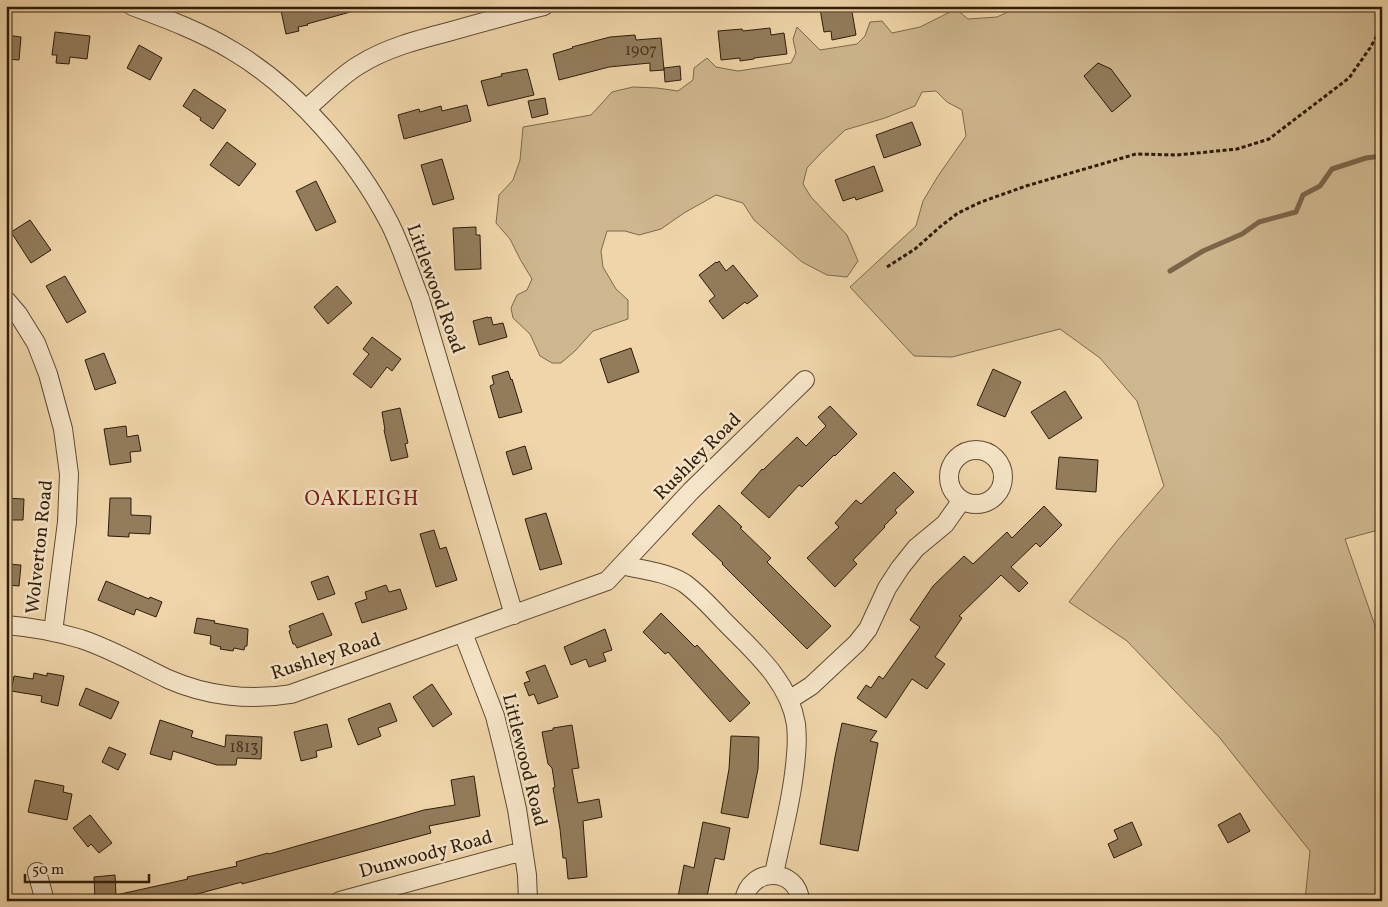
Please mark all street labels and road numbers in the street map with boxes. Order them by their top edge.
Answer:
street label: Littlewood Road [399,221,471,357]
street label: Rushley Road [648,407,748,507]
street label: Wolverton Road [20,479,60,615]
street label: Rushley Road [268,627,384,687]
street label: Littlewood Road [495,691,553,829]
street label: Dunwoody Road [356,825,496,885]

